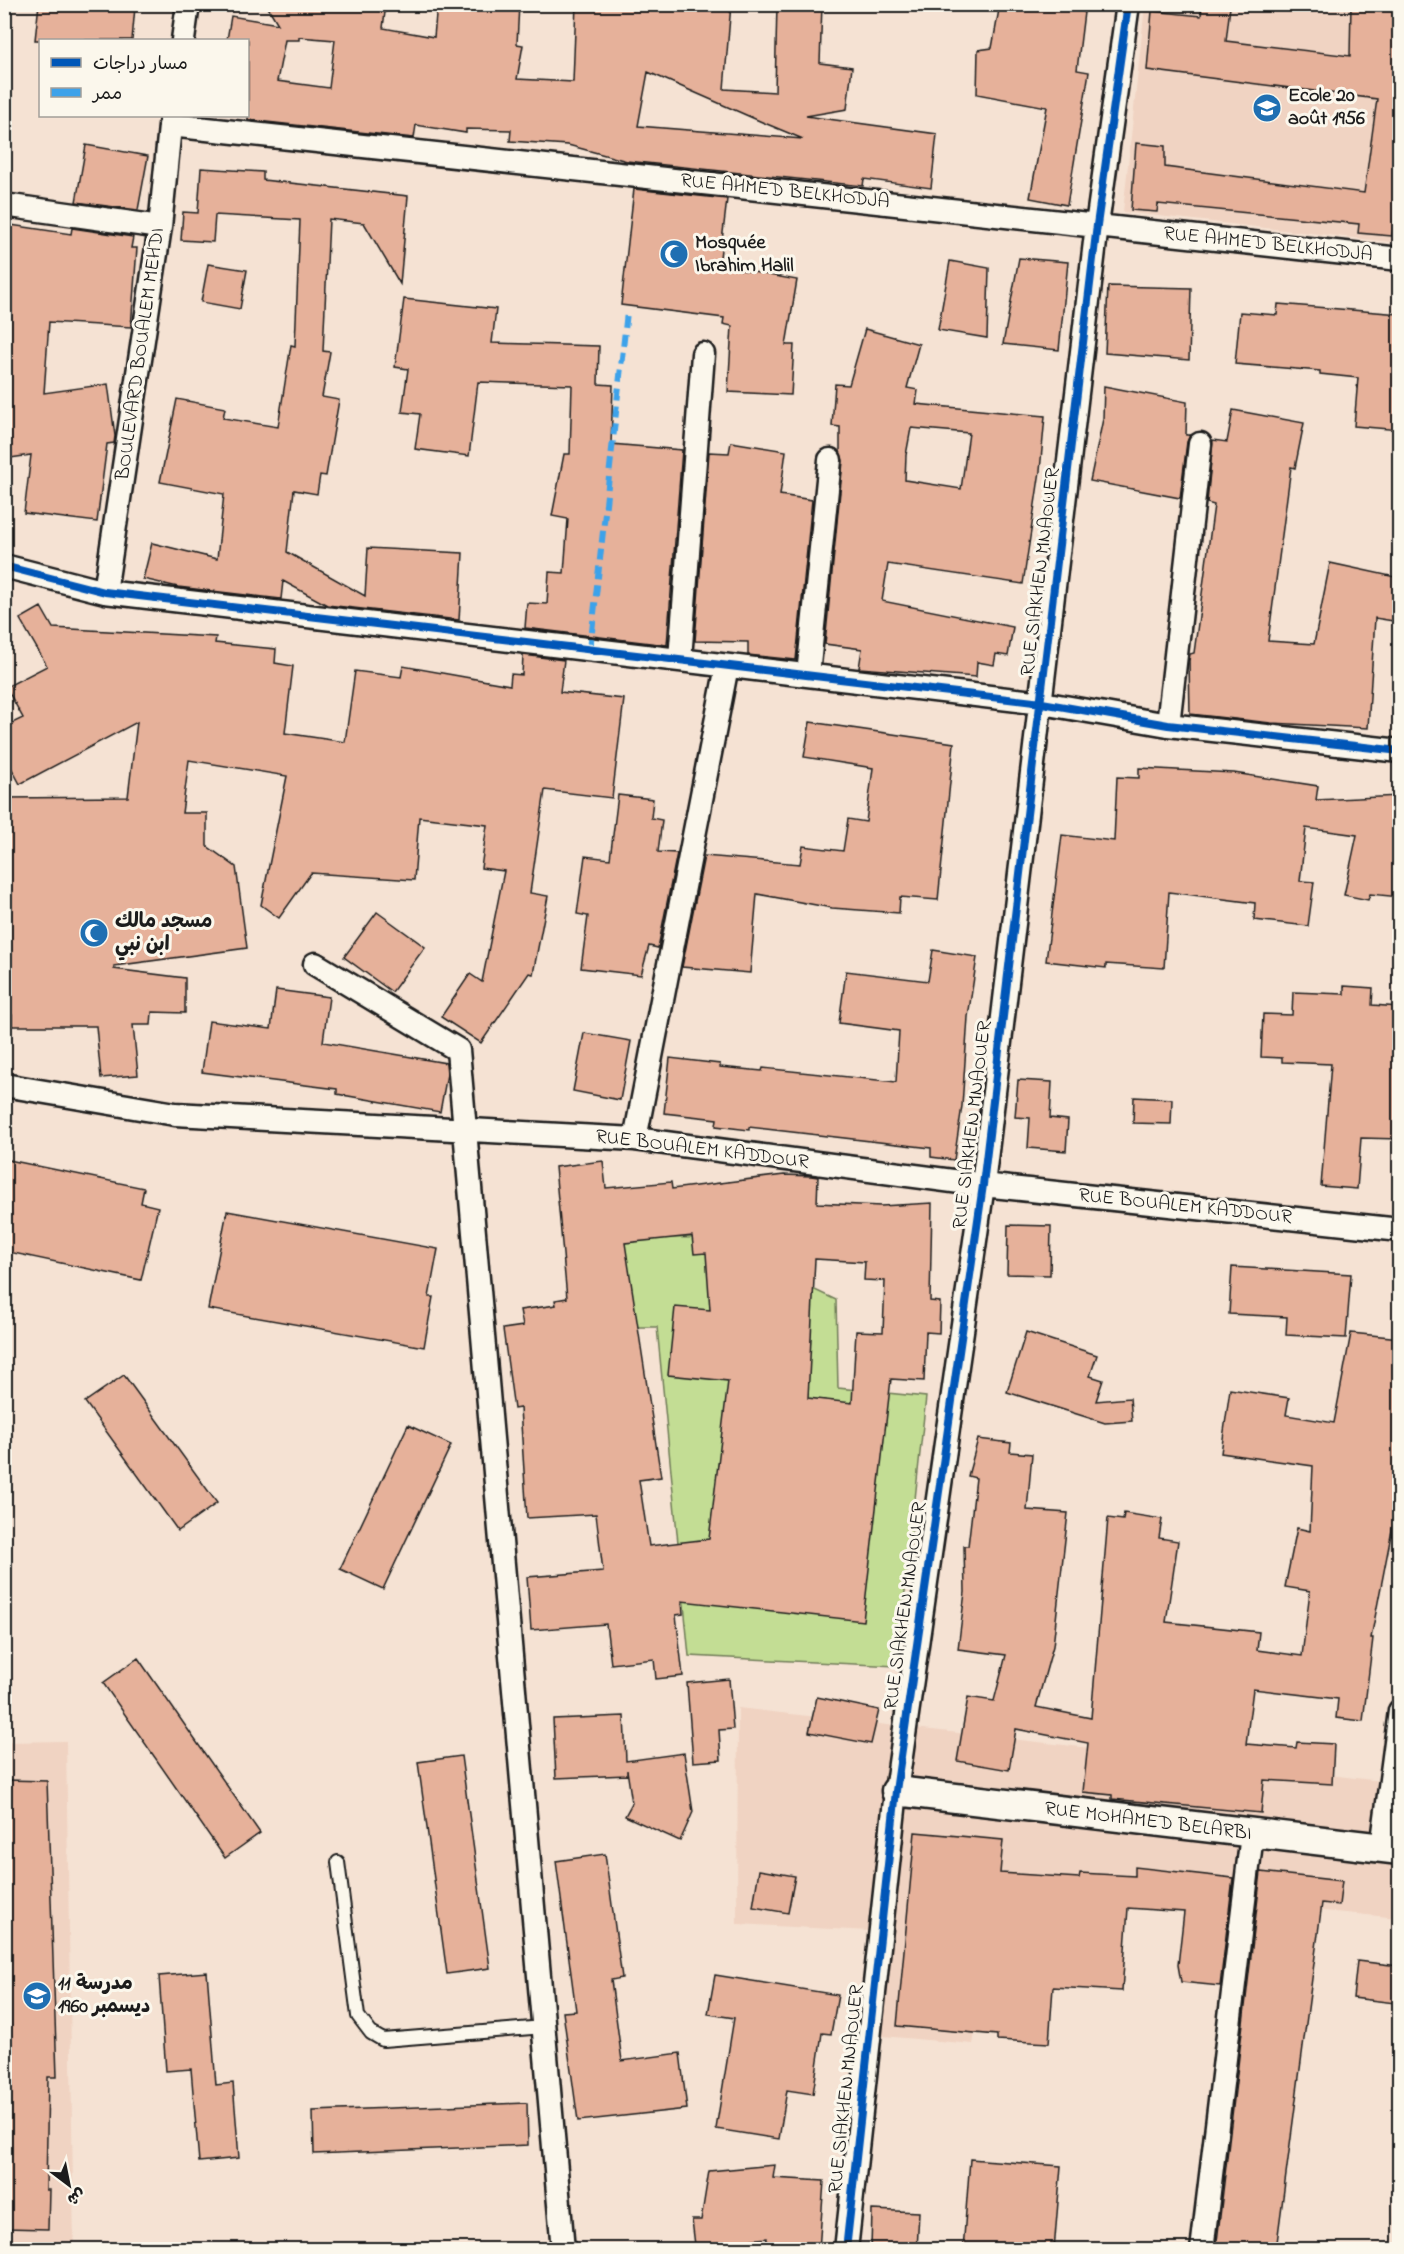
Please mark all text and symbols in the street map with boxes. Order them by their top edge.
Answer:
legend [39,39,249,117]
text: مسار دراجات [93,52,188,78]
text: ممر [91,82,122,108]
place label: Ecole 20 août 1956 [1288,82,1365,134]
school or university icon: Ecole 20 août 1956 [1251,92,1283,124]
street label: RUE AHMED BELKHODJA [679,167,891,217]
street label: RUE AHMED BELKHODJA [1162,220,1374,270]
street label: BOULEVARD BOUALEM MEHDI [109,226,173,483]
place label: Mosquée Ibrahim Halil [695,229,794,281]
mosque icon: Mosquée Ibrahim Halil [658,238,690,270]
street label: RUE SIAKHEN MNAOUER [1014,465,1068,678]
place label: مسجد مالك ابن نبي [115,908,212,961]
mosque icon: مسجد مالك ابن نبي [78,917,110,949]
street label: RUE SIAKHEN MNAOUER [946,1018,1000,1231]
street label: RUE BOUALEM KADDOUR [594,1123,811,1178]
street label: RUE BOUALEM KADDOUR [1077,1181,1294,1233]
street label: RUE SIAKHEN MNAOUER [877,1499,935,1712]
street label: RUE MOHAMED BELARBI [1043,1795,1253,1849]
place label: مدرسة 11 ديسمبر 1960 [58,1970,150,2022]
school or university icon: مدرسة 11 ديسمبر 1960 [21,1980,53,2012]
street label: RUE SIAKHEN MNAOUER [822,1982,872,2195]
north arrow [39,2155,99,2215]
text: ش [62,2181,90,2211]

